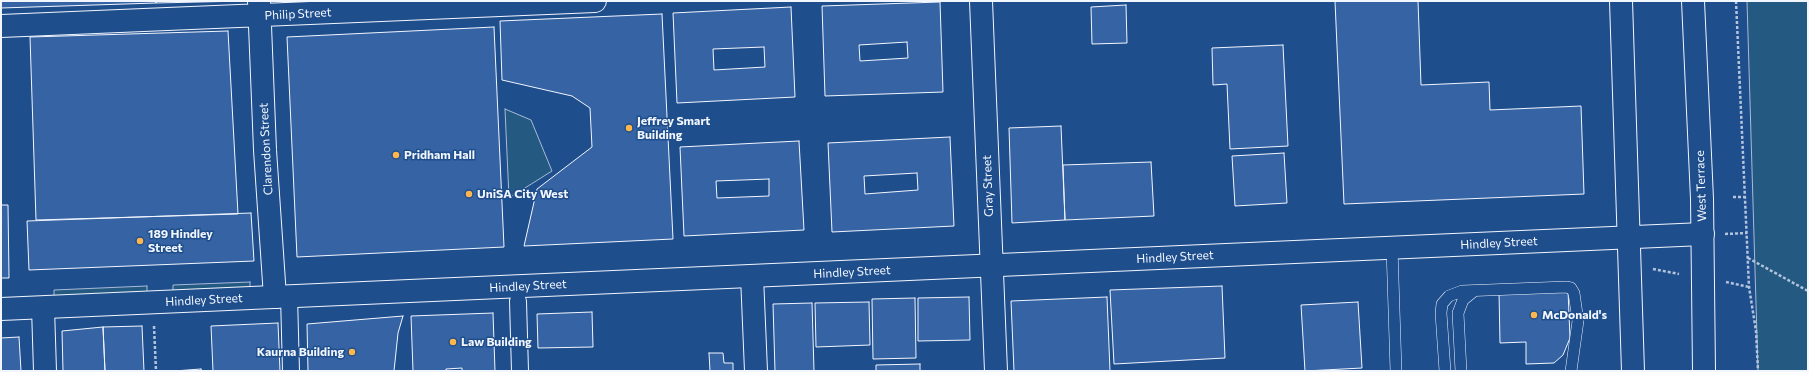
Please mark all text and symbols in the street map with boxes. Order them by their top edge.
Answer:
street label: Philip Street [264,5,332,23]
street label: Clarendon Street [256,102,276,196]
place label: Jeffrey Smart Building [637,114,710,142]
marker: Jeffrey Smart Building [624,123,634,133]
place label: Pridham Hall [404,148,475,162]
marker: Pridham Hall [391,150,401,160]
street label: West Terrace [1693,150,1709,222]
street label: Gray Street [980,155,996,217]
place label: UniSA City West [477,187,568,201]
marker: UniSA City West [464,189,474,199]
place label: 189 Hindley Street [148,227,213,255]
street label: Hindley Street [1460,234,1538,252]
marker: 189 Hindley Street [135,236,145,246]
street label: Hindley Street [1136,248,1214,266]
street label: Hindley Street [813,263,891,281]
street label: Hindley Street [489,277,567,295]
street label: Hindley Street [165,291,243,309]
place label: McDonald's [1542,308,1607,322]
marker: McDonald's [1529,310,1539,320]
place label: Law Building [461,335,532,349]
marker: Law Building [448,337,458,347]
place label: Kaurna Building [257,345,344,359]
marker: Kaurna Building [347,347,357,357]

